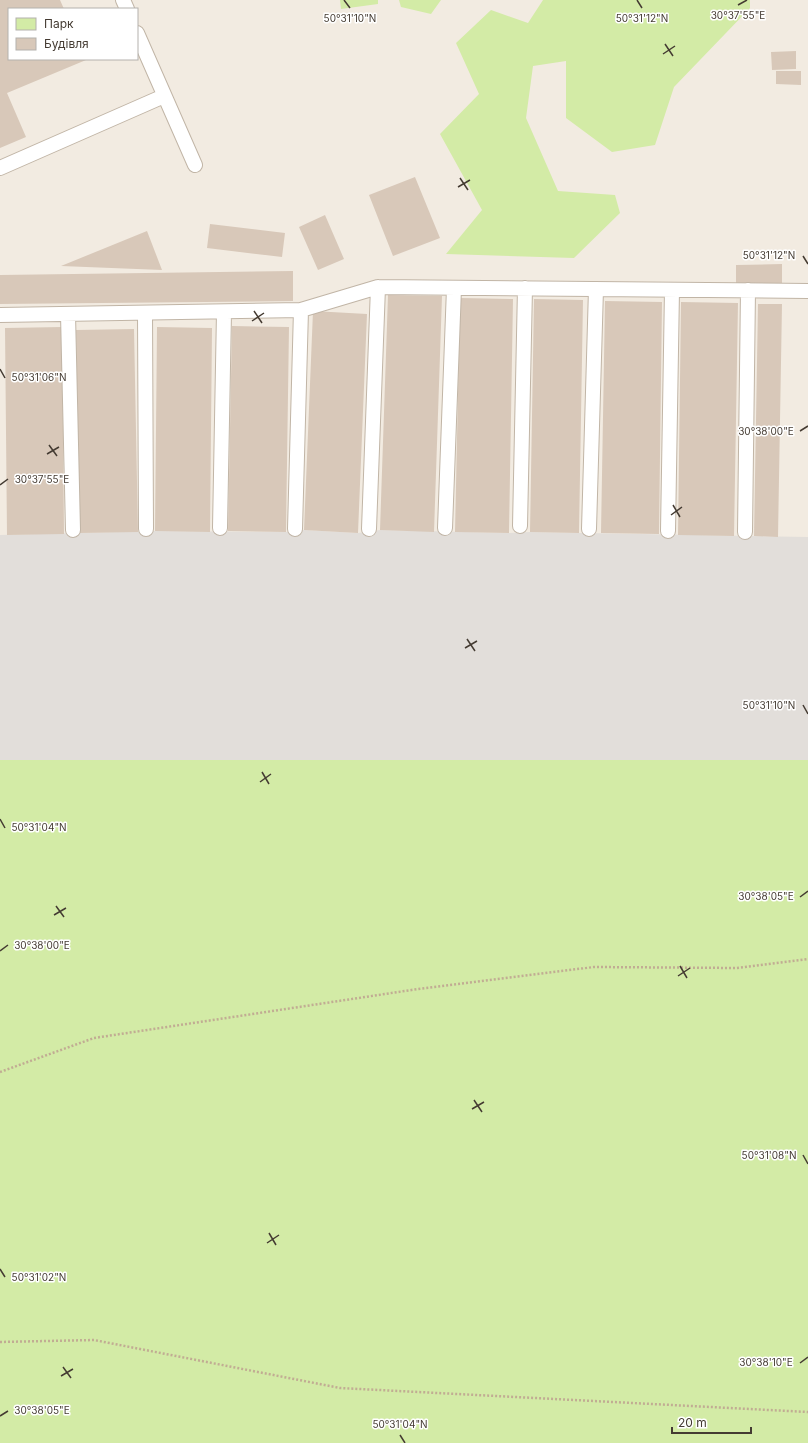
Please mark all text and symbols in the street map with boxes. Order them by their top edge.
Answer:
legend [8,8,138,60]
text: 30°37'55"E [711,9,765,21]
text: 50°31'10"N [324,12,376,24]
text: 50°31'12"N [616,12,668,24]
text: Парк [44,16,74,31]
text: Будівля [44,36,89,51]
text: 50°31'12"N [743,249,795,261]
text: 50°31'06"N [12,371,66,383]
text: 30°38'00"E [738,425,794,437]
text: 30°37'55"E [15,473,69,485]
text: 50°31'10"N [743,699,795,711]
text: 50°31'04"N [11,821,67,833]
text: 30°38'05"E [738,890,794,902]
text: 30°38'00"E [14,939,70,951]
text: 50°31'08"N [742,1149,796,1161]
text: 50°31'02"N [12,1271,66,1283]
text: 30°38'10"E [739,1356,793,1368]
text: 30°38'05"E [14,1404,70,1416]
scale bar [672,1409,751,1435]
text: 20 m [678,1415,707,1430]
text: 50°31'04"N [372,1418,428,1430]

